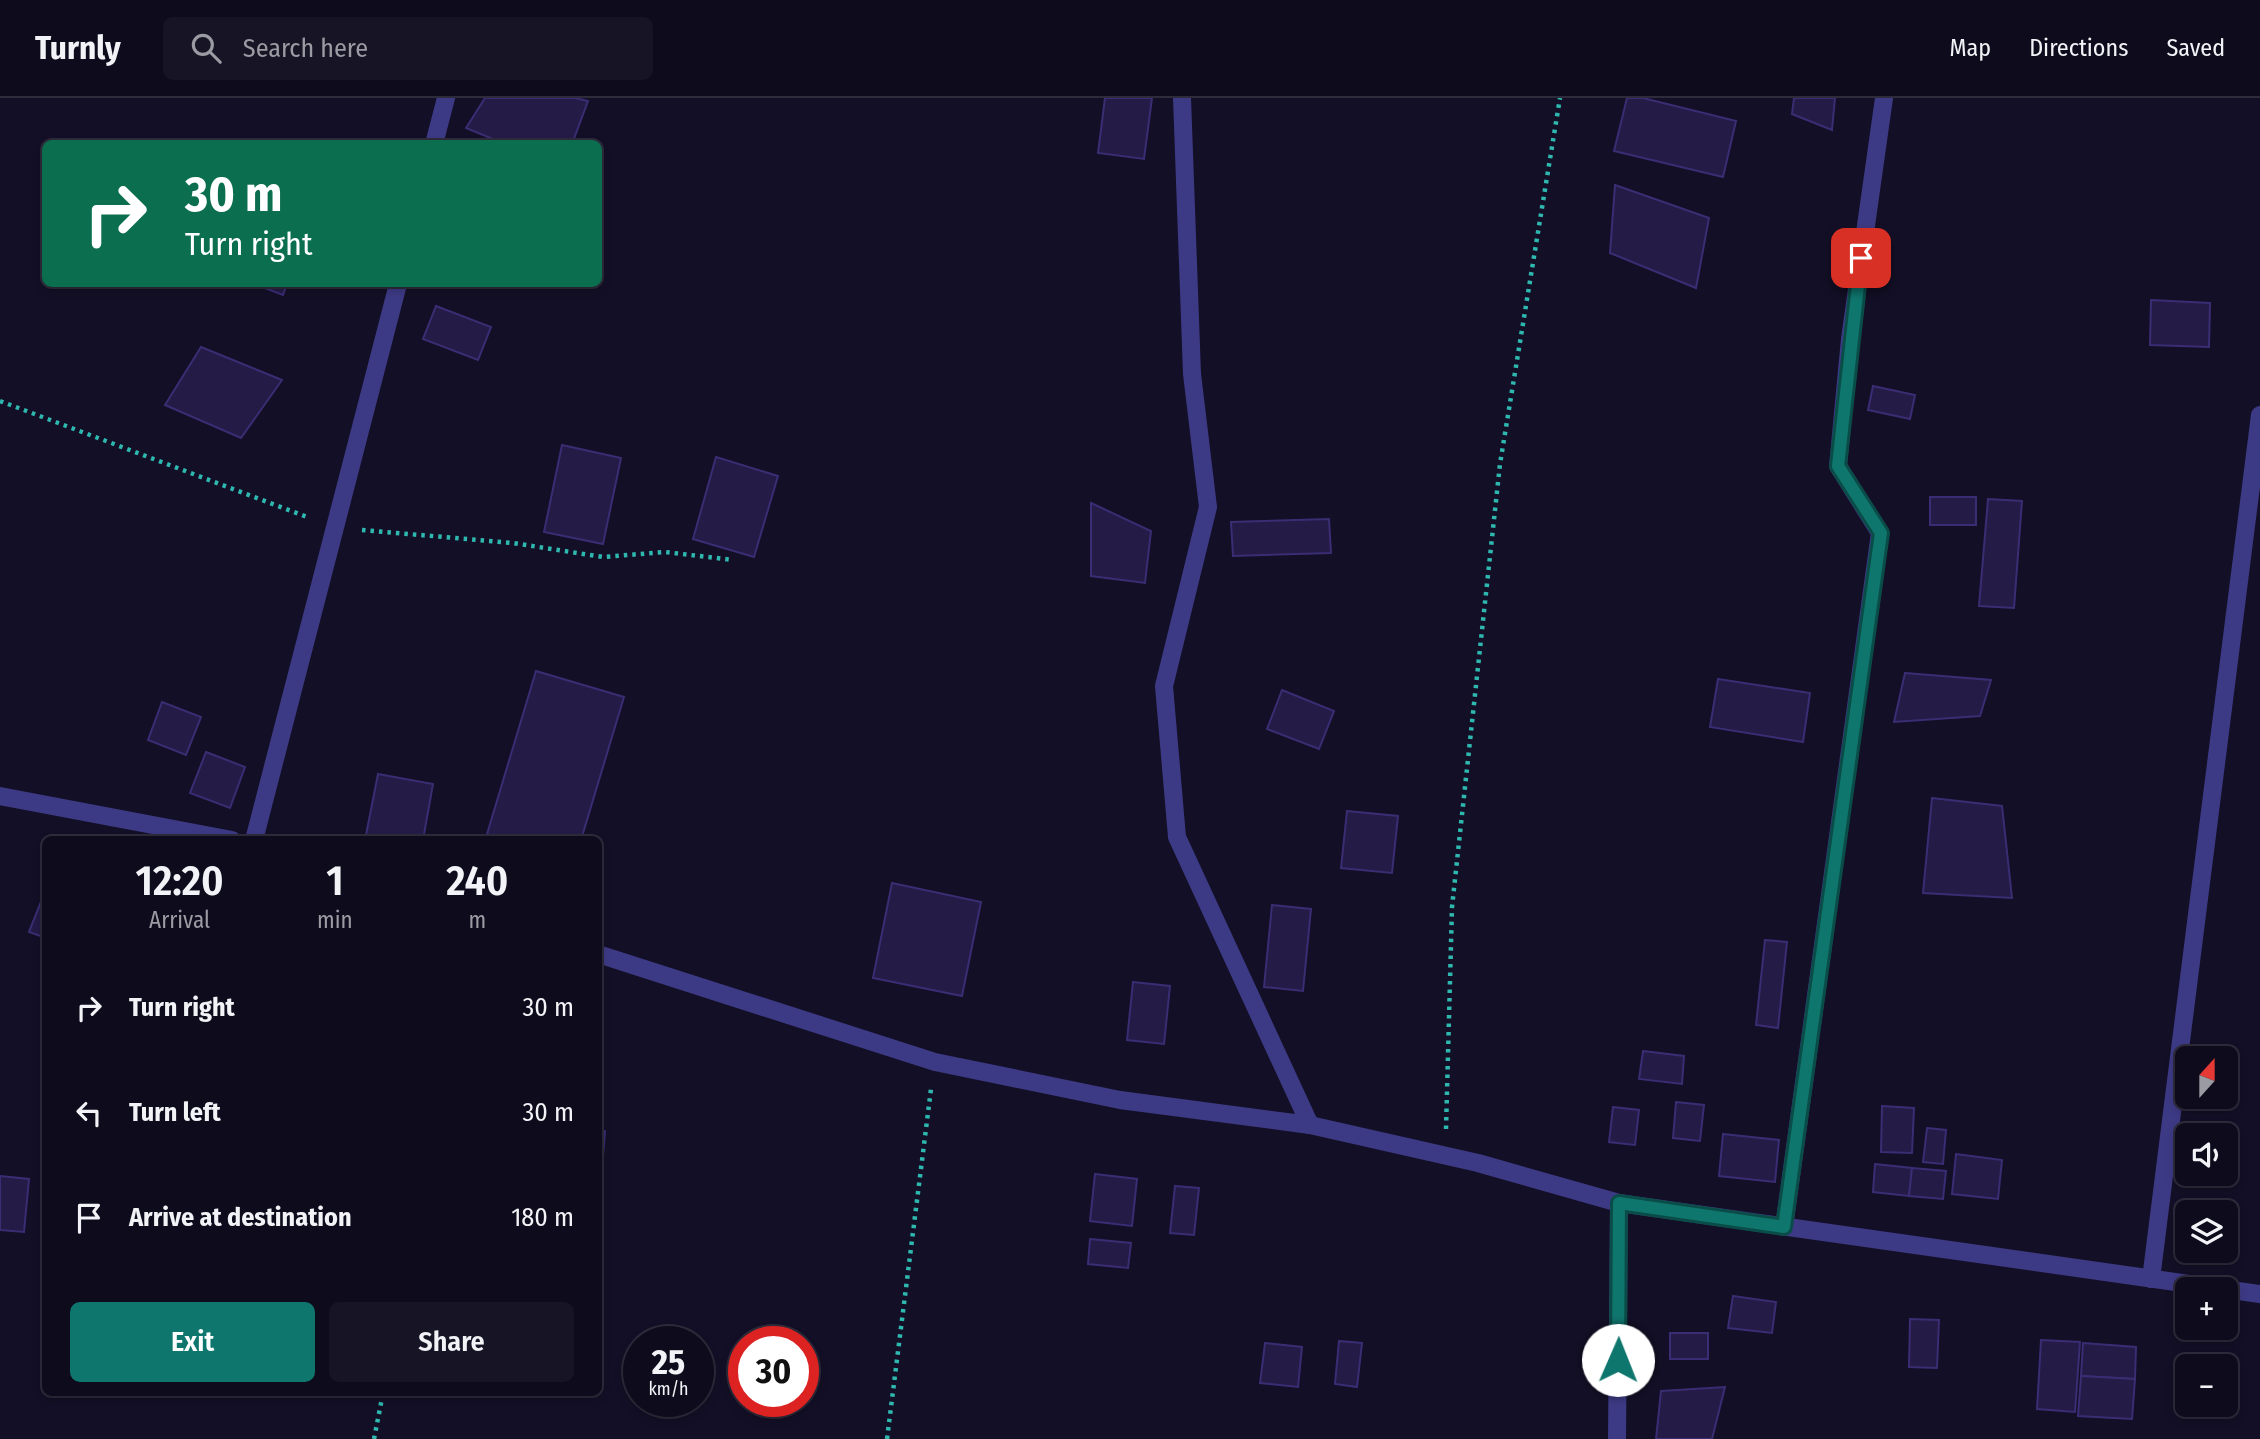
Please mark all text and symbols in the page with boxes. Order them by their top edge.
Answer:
search box [163,17,653,80]
text: Turnly [35,28,121,68]
icon: search [187,29,225,67]
text: Search here [243,33,368,64]
text: Map [1950,34,1991,62]
text: Directions [2029,34,2128,62]
text: Saved [2166,34,2225,62]
text: 30 m [185,165,283,224]
icon: right [70,168,161,259]
text: Turn right [185,225,312,263]
pin [1831,228,1891,288]
icon: arrive [1842,239,1880,277]
text: 12:20 [135,856,224,906]
text: 1 [326,856,344,906]
text: 240 [446,856,509,906]
text: Arrival [149,906,210,934]
text: min [317,906,353,934]
text: m [468,906,486,934]
icon: right [70,989,108,1027]
text: Turn right [129,992,235,1023]
text: 30 m [523,992,574,1023]
north arrow [2175,1046,2238,1110]
map controls [2175,1046,2238,1417]
icon: left [70,1094,108,1132]
text: Turn left [129,1097,221,1128]
text: 30 m [523,1097,574,1128]
button: sound [2175,1123,2238,1186]
icon: arrive [70,1199,108,1237]
button: layers [2175,1200,2238,1263]
text: Arrive at destination [129,1202,352,1233]
text: 180 m [511,1202,574,1233]
button: + [2175,1277,2238,1340]
button: Exit [70,1302,315,1382]
button: Share [329,1302,574,1382]
position arrow [1581,1323,1655,1397]
speed limit sign: 30 [728,1326,819,1417]
text: 25 [652,1341,685,1383]
button: − [2175,1354,2238,1417]
text: km/h [648,1378,689,1400]

